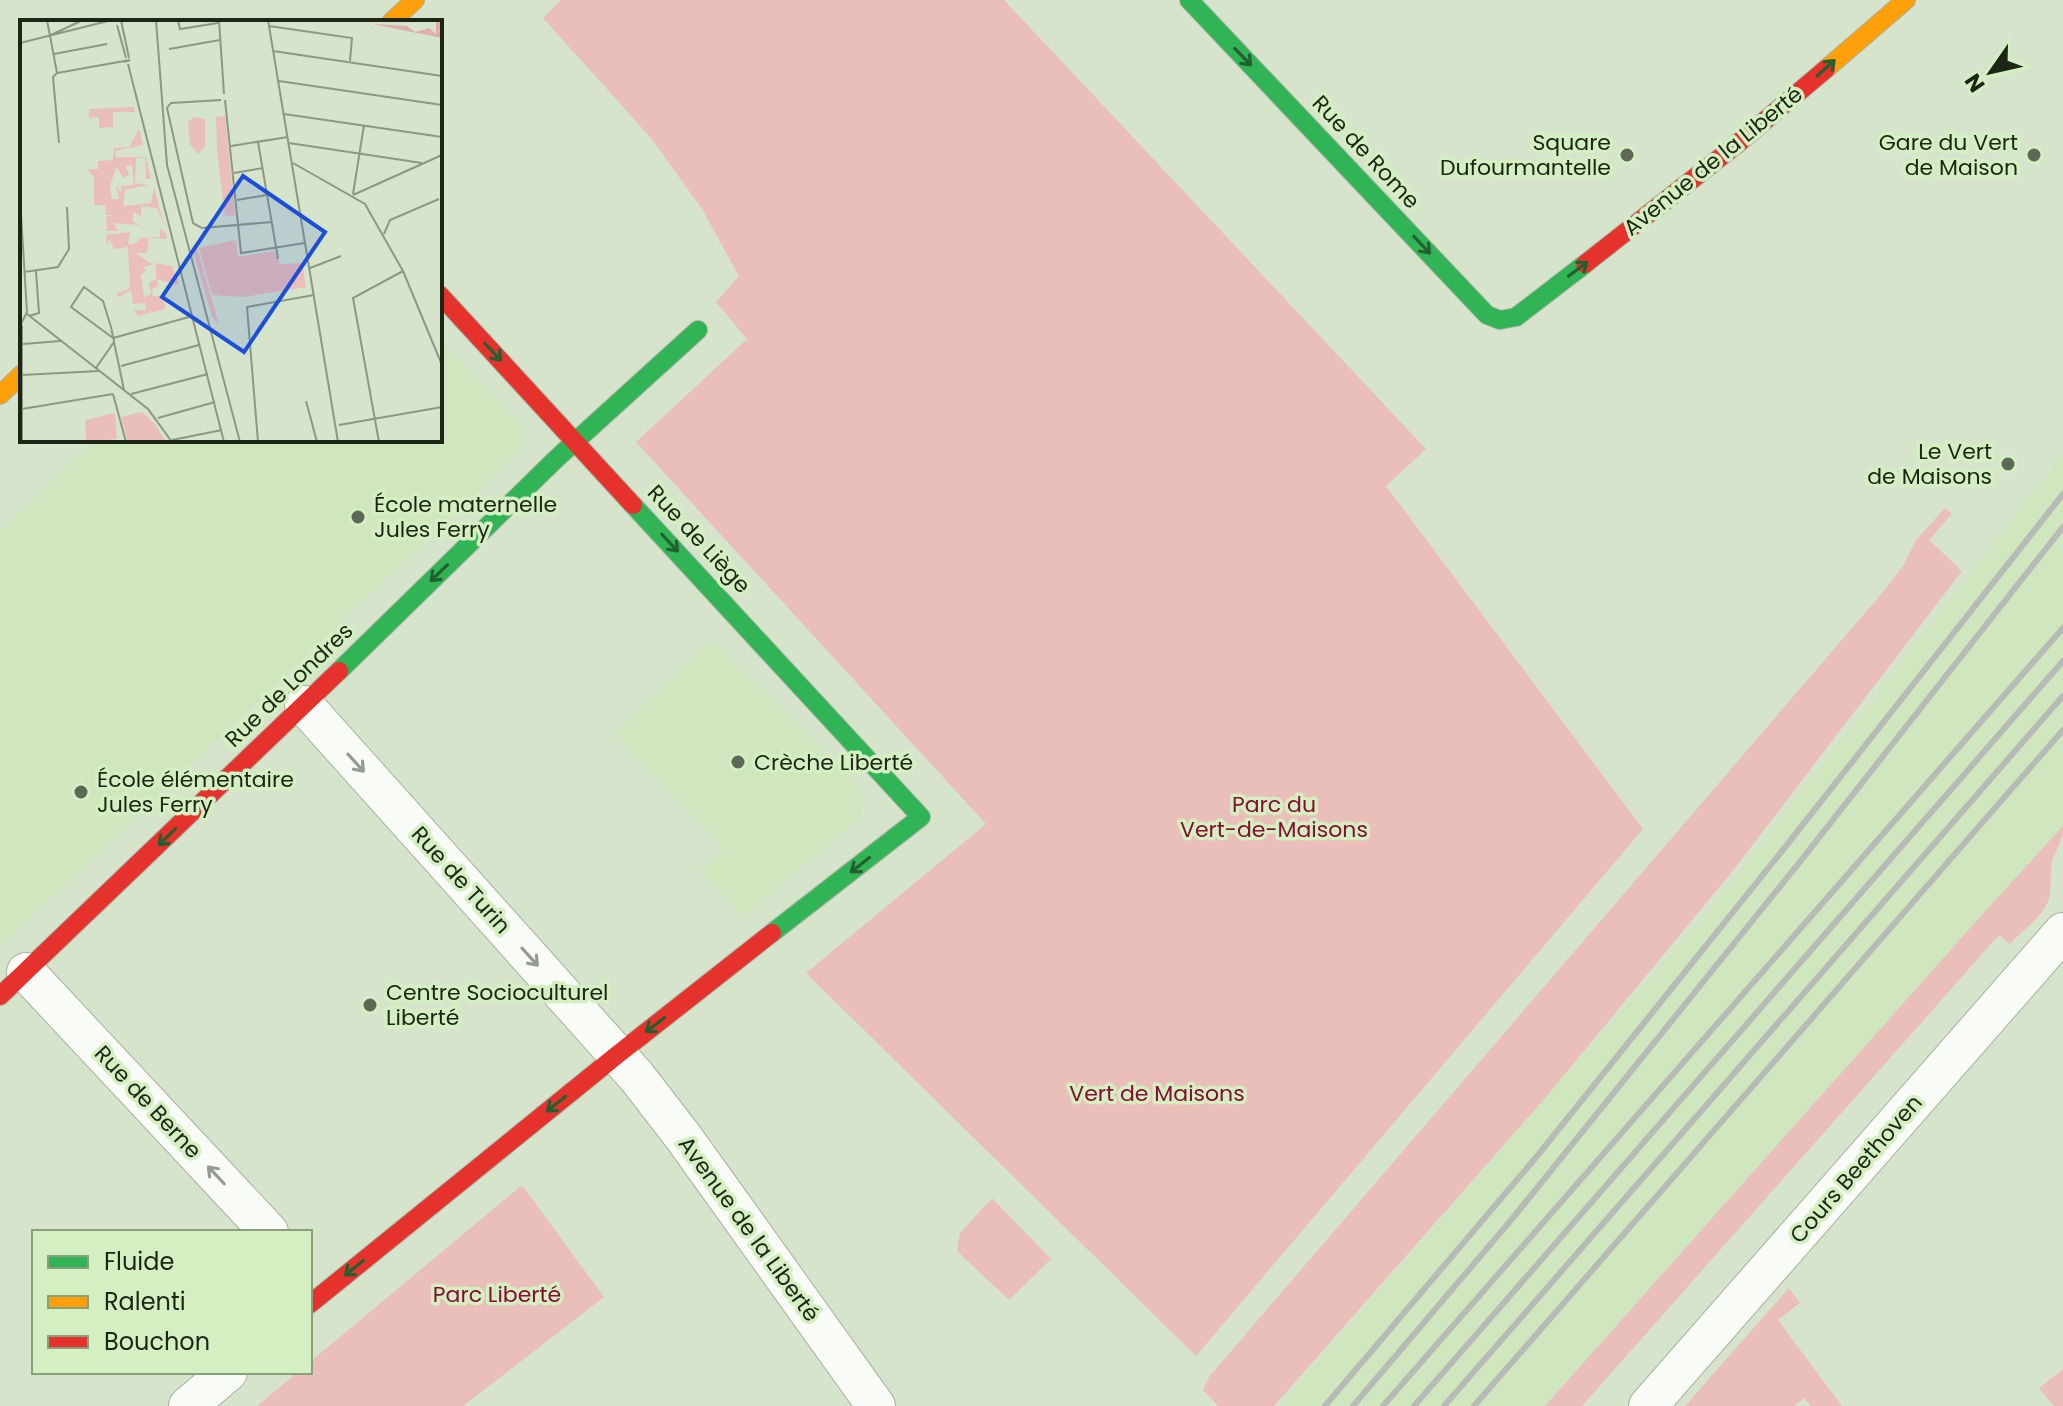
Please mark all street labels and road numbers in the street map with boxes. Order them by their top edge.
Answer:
street label: Avenue de la Liberté [1617,79,1809,243]
street label: Rue de Rome [1305,88,1427,216]
street label: Rue de Liège [640,478,758,600]
street label: Rue de Londres [218,616,360,754]
street label: Rue de Turin [404,819,518,941]
street label: Rue de Berne [87,1039,209,1165]
street label: Cours Beethoven [1783,1088,1929,1250]
street label: Avenue de la Liberté [671,1130,827,1328]

